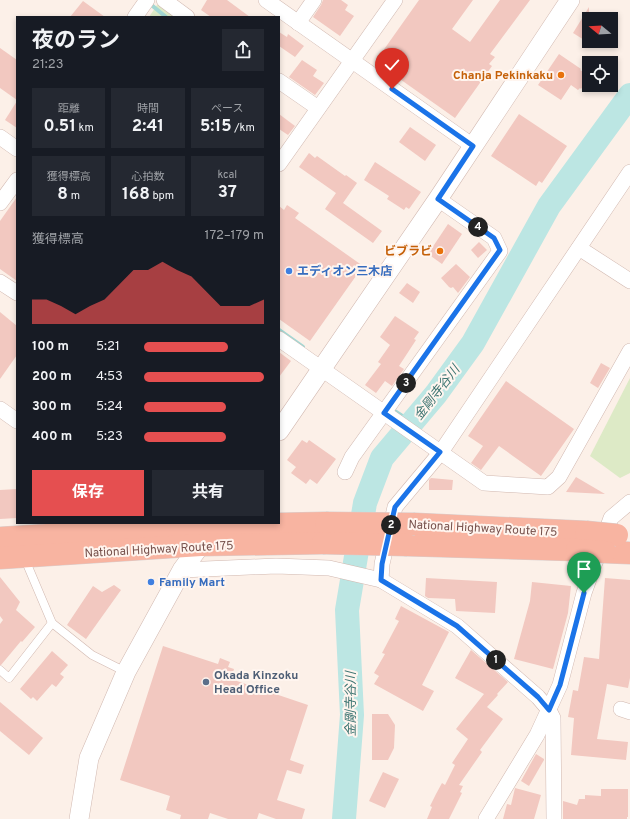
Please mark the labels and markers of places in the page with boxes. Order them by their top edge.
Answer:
pin [375,48,409,89]
place label: Chanja Pekinkaku [453,68,553,84]
marker: Chanja Pekinkaku [556,70,566,80]
pin: 4 [468,217,488,237]
place label: ビブラビ [384,244,432,260]
marker: ビブラビ [435,246,445,256]
place label: エディオン三木店 [297,264,392,280]
marker: エディオン三木店 [284,266,294,276]
pin: 3 [396,373,416,393]
pin: 2 [381,515,401,535]
pin [567,552,601,593]
place label: Family Mart [159,575,225,591]
marker: Family Mart [146,577,156,587]
pin: 1 [486,650,506,670]
place label: Okada Kinzoku Head Office [214,668,298,698]
marker: Okada Kinzoku Head Office [201,677,211,687]

